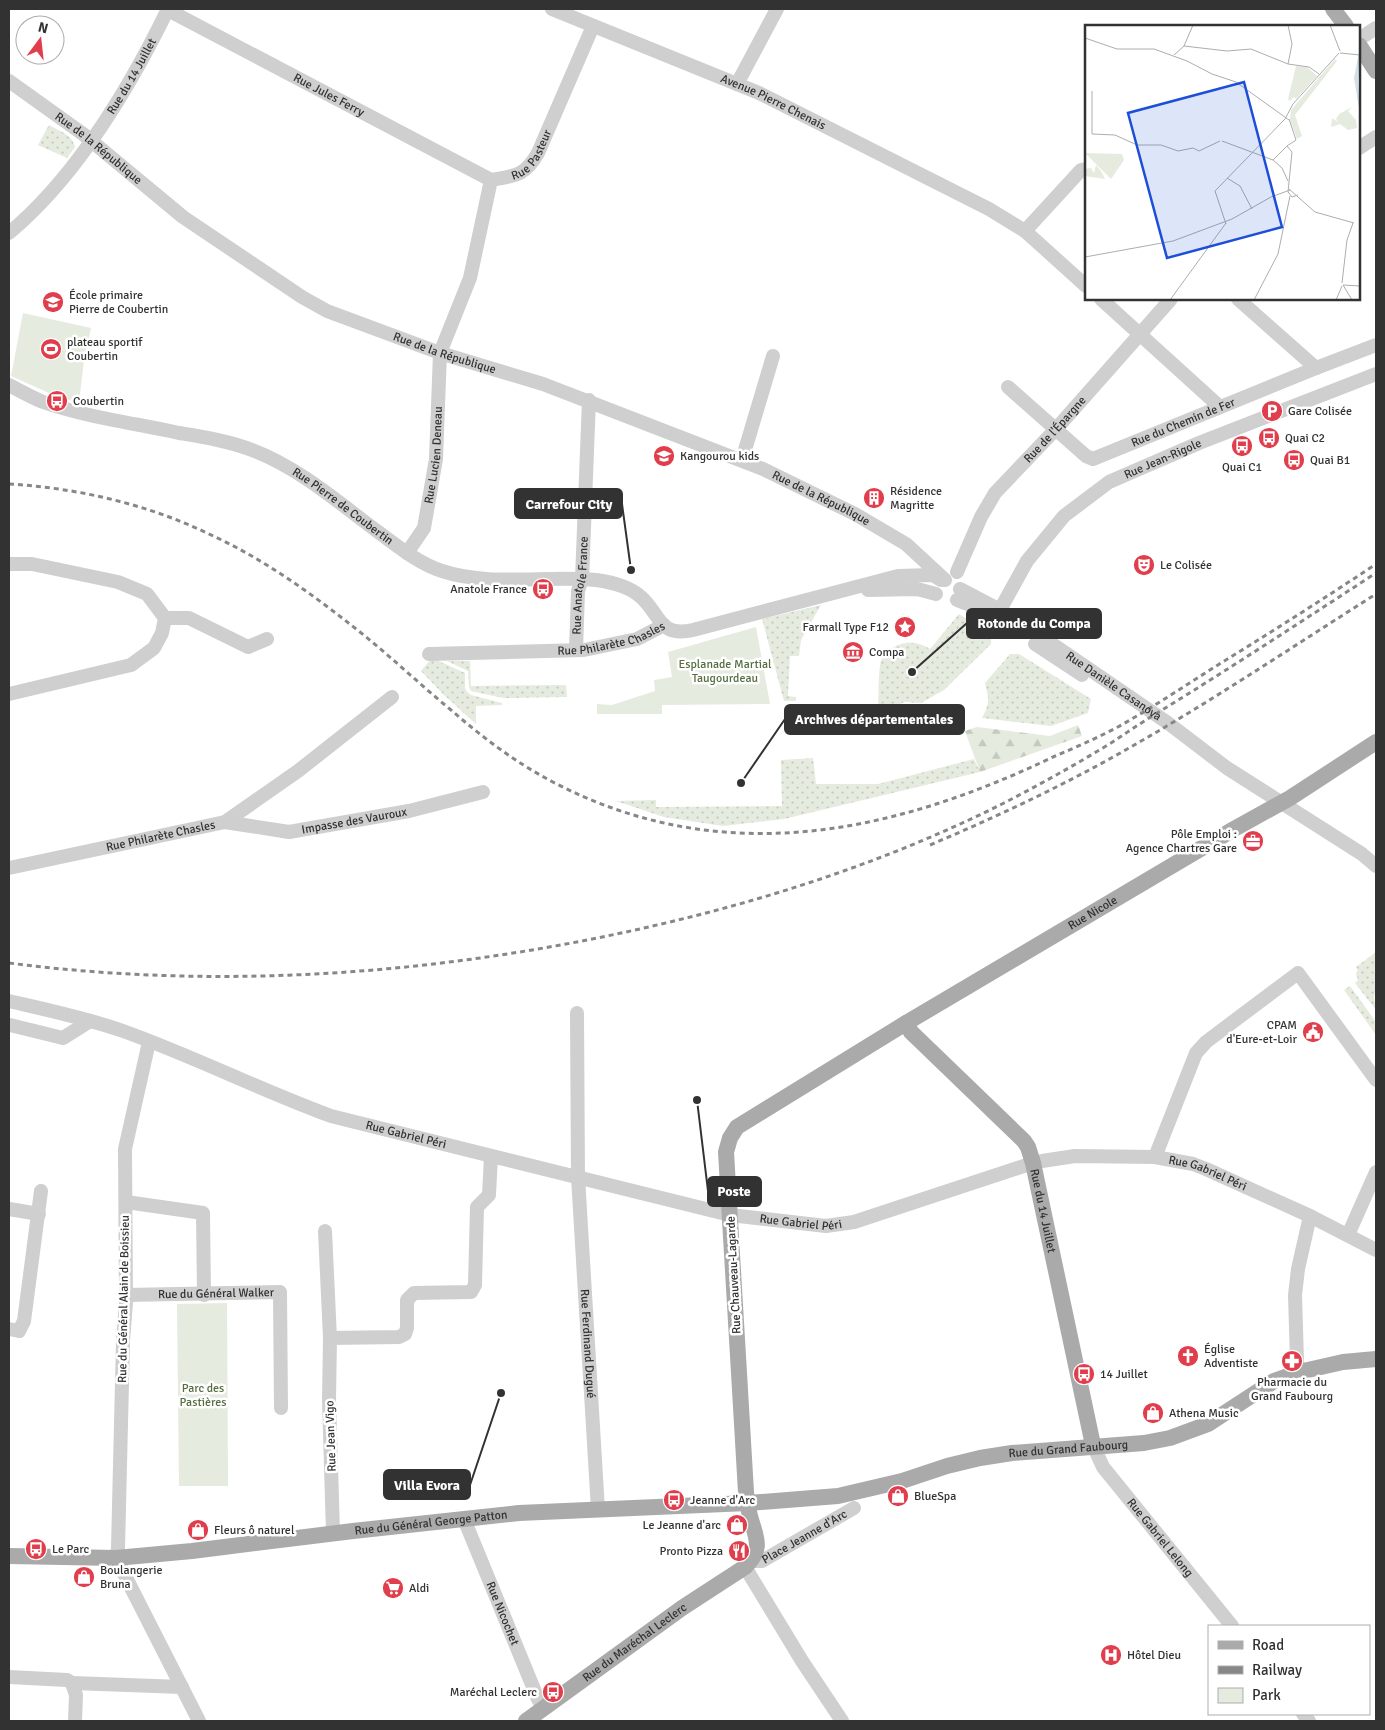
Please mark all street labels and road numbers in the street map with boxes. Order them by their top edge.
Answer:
street label: Rue du 14 Juillet [104,36,159,117]
street label: Rue Jules Ferry [291,70,367,120]
street label: Avenue Pierre Chenais [718,71,828,133]
street label: Rue de la République [52,109,145,187]
street label: Rue Pasteur [509,126,555,183]
street label: Rue de la République [391,329,498,377]
street label: Rue de l'Épargne [1020,393,1089,466]
street label: Rue du Chemin de Fer [1129,394,1238,450]
street label: Rue Lucien Deneau [421,406,445,505]
street label: Rue Jean-Rigole [1122,435,1204,482]
street label: Rue Pierre de Coubertin [290,464,396,548]
street label: Rue de la République [770,467,873,529]
street label: Rue Anatole France [569,536,591,635]
street label: Rue Philarète Chasles [557,618,667,658]
street label: Rue Danièle Casanova [1063,648,1165,724]
street label: Impasse des Vauroux [300,804,409,837]
street label: Rue Philarète Chasles [105,817,217,855]
street label: Rue Nicole [1065,892,1120,933]
street label: Rue Gabriel Péri [364,1117,448,1152]
street label: Rue Gabriel Péri [1167,1152,1249,1194]
street label: Rue du 14 Juillet [1027,1167,1059,1254]
street label: Rue Gabriel Péri [759,1211,843,1234]
street label: Rue du Général Alain de Boissieu [115,1215,133,1383]
street label: Rue Chauveau-Lagarde [723,1216,745,1334]
street label: Rue du Général Walker [158,1285,275,1302]
street label: Rue Ferdinand Dugué [577,1289,599,1399]
street label: Rue Jean Vigo [322,1400,340,1472]
street label: Rue du Grand Faubourg [1008,1437,1129,1461]
street label: Rue Gabriel Lelong [1124,1495,1197,1580]
street label: Place Jeanne d'Arc [759,1506,850,1567]
street label: Rue du Général George Patton [354,1507,508,1538]
street label: Rue Nicochet [483,1579,523,1648]
street label: Rue du Maréchal Leclerc [579,1599,690,1685]

